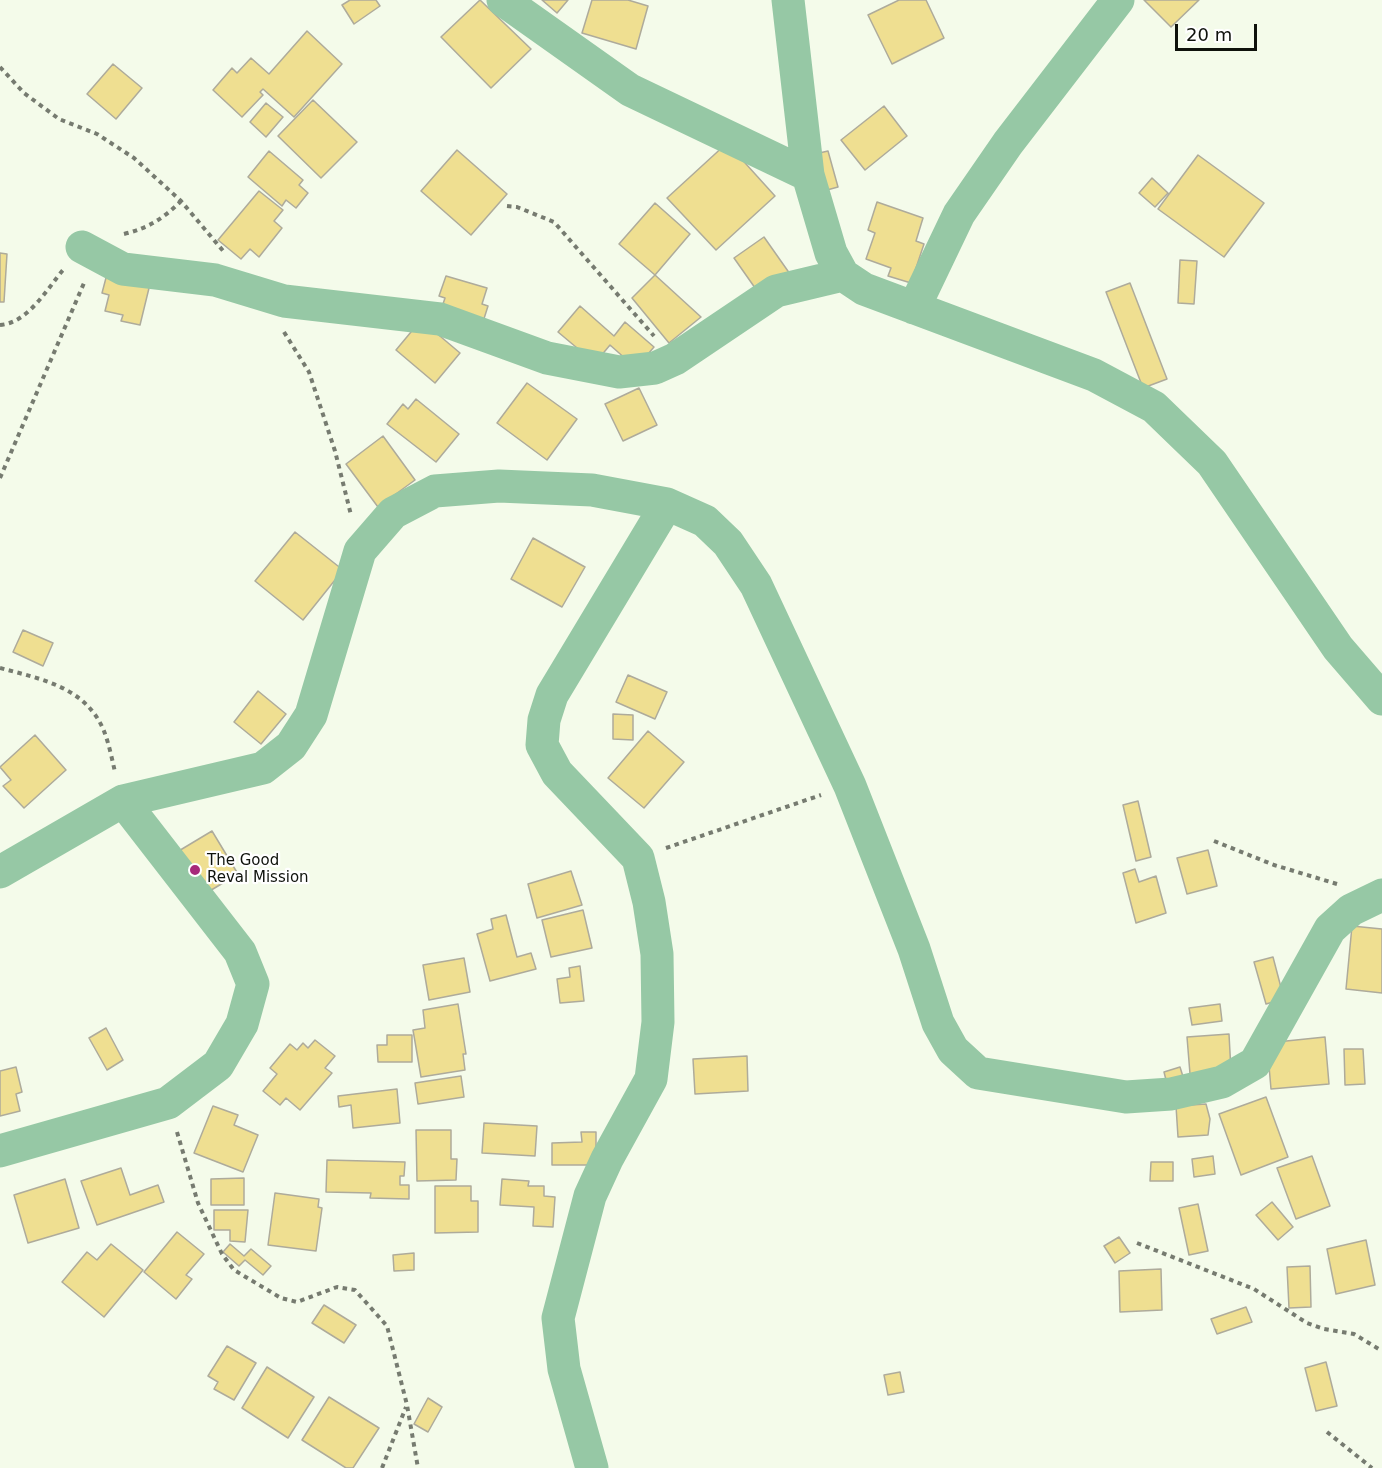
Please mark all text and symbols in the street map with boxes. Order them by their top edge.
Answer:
scale bar [1178,12,1260,50]
text: 20 m [1186,24,1232,45]
place label: The Good Reval Mission [207,852,309,887]
marker: The Good Reval Mission [188,863,202,877]

